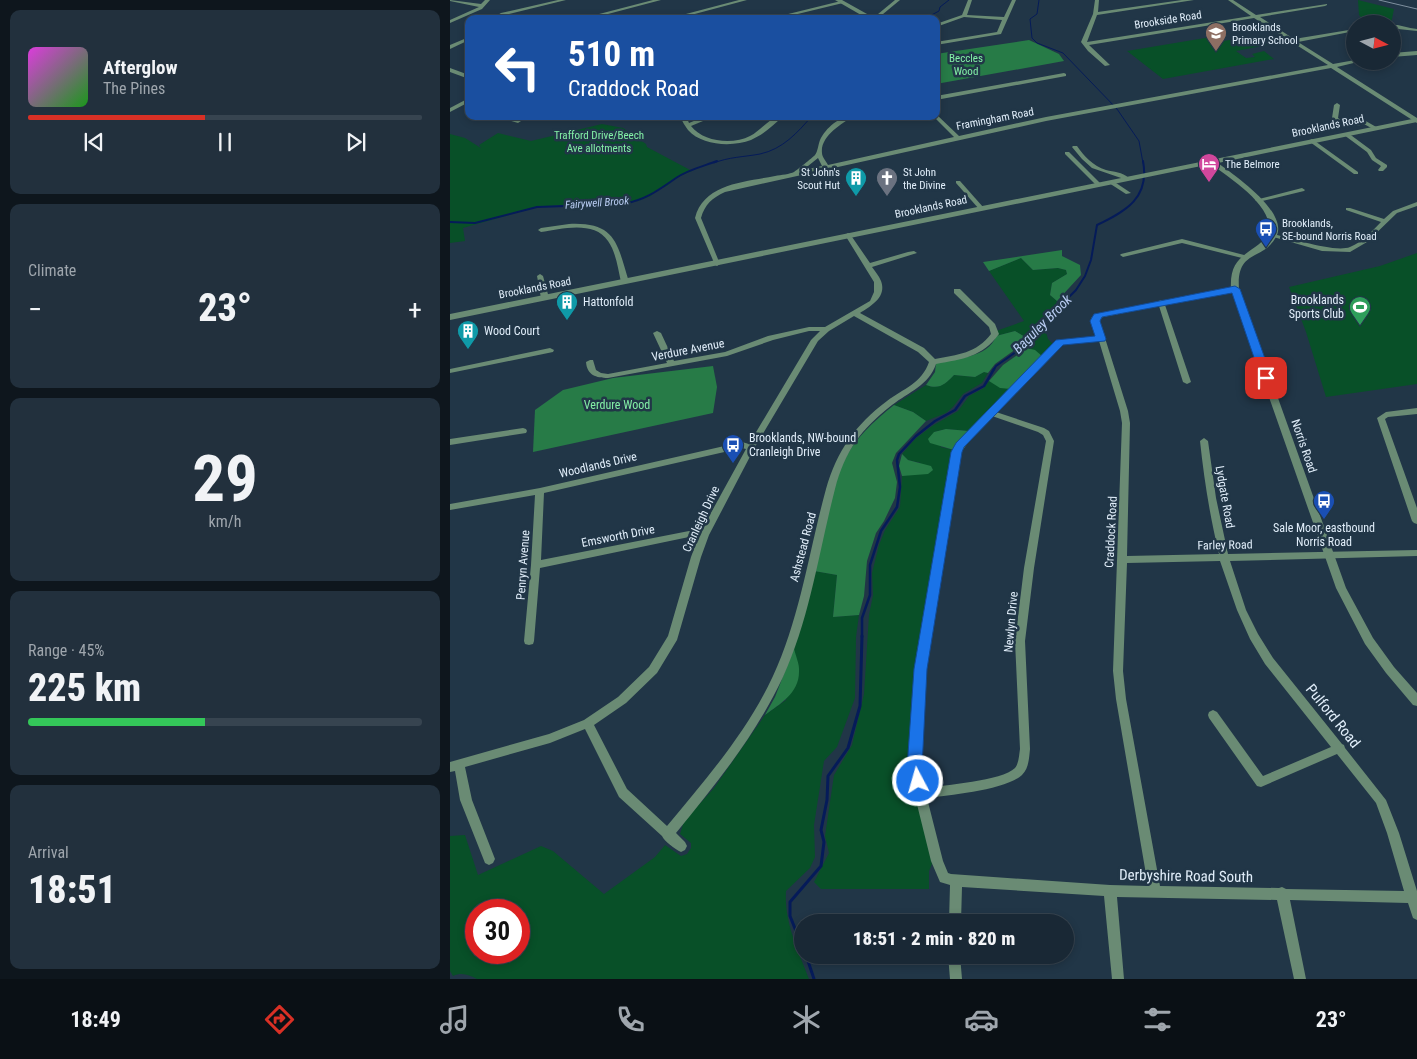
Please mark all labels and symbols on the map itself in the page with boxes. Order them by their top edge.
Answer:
street label: Brookside Road [1133,8,1203,32]
north arrow [1346,15,1401,70]
school or university icon: Brooklands Primary School [1204,21,1228,52]
place label: Brooklands Primary School [1232,21,1298,47]
park label: Beccles Wood [949,52,983,78]
street label: Framingham Road [955,105,1035,133]
street label: Brooklands Road [1291,112,1365,140]
park label: Trafford Drive/Beech Ave allotments [554,129,644,155]
hotel icon: The Belmore [1197,152,1221,183]
place label: The Belmore [1225,158,1280,171]
place label: St John's Scout Hut [797,166,840,192]
building icon: St John's Scout Hut [844,166,868,197]
church icon: St John the Divine [875,166,899,197]
place label: St John the Divine [903,166,946,192]
street label: Brooklands Road [894,193,968,221]
water label: Fairywell Brook [565,194,630,212]
bus stop icon: Brooklands, SE-bound Norris Road [1254,217,1278,248]
place label: Brooklands, SE-bound Norris Road [1282,217,1377,243]
street label: Brooklands Road [498,275,572,301]
building icon: Hattonfold [555,290,579,321]
water label: Baguley Brook [1009,291,1075,357]
place label: Brooklands Sports Club [1289,293,1344,321]
place label: Hattonfold [583,295,634,309]
sports icon: Brooklands Sports Club [1348,295,1372,326]
building icon: Wood Court [456,319,480,350]
place label: Wood Court [484,324,540,338]
street label: Verdure Avenue [650,336,726,364]
pin [1245,357,1287,399]
park label: Verdure Wood [584,398,650,412]
street label: Norris Road [1288,417,1320,475]
place label: Brooklands, NW-bound Cranleigh Drive [749,431,856,459]
bus stop icon: Brooklands, NW-bound Cranleigh Drive [721,433,745,464]
street label: Woodlands Drive [558,449,639,481]
street label: Lydgate Road [1213,465,1237,530]
street label: Cranleigh Drive [680,483,723,554]
bus stop icon: Sale Moor, eastbound Norris Road [1312,489,1336,520]
street label: Craddock Road [1102,496,1120,568]
street label: Ashstead Road [787,511,819,583]
place label: Sale Moor, eastbound Norris Road [1273,521,1375,549]
street label: Emsworth Drive [580,522,656,550]
street label: Penryn Avenue [514,529,532,600]
street label: Farley Road [1197,538,1253,552]
street label: Newlyn Drive [1001,591,1021,653]
street label: Pulford Road [1302,681,1364,751]
position arrow [891,754,943,806]
street label: Derbyshire Road South [1119,866,1253,886]
speed limit sign: 30 [465,899,530,964]

